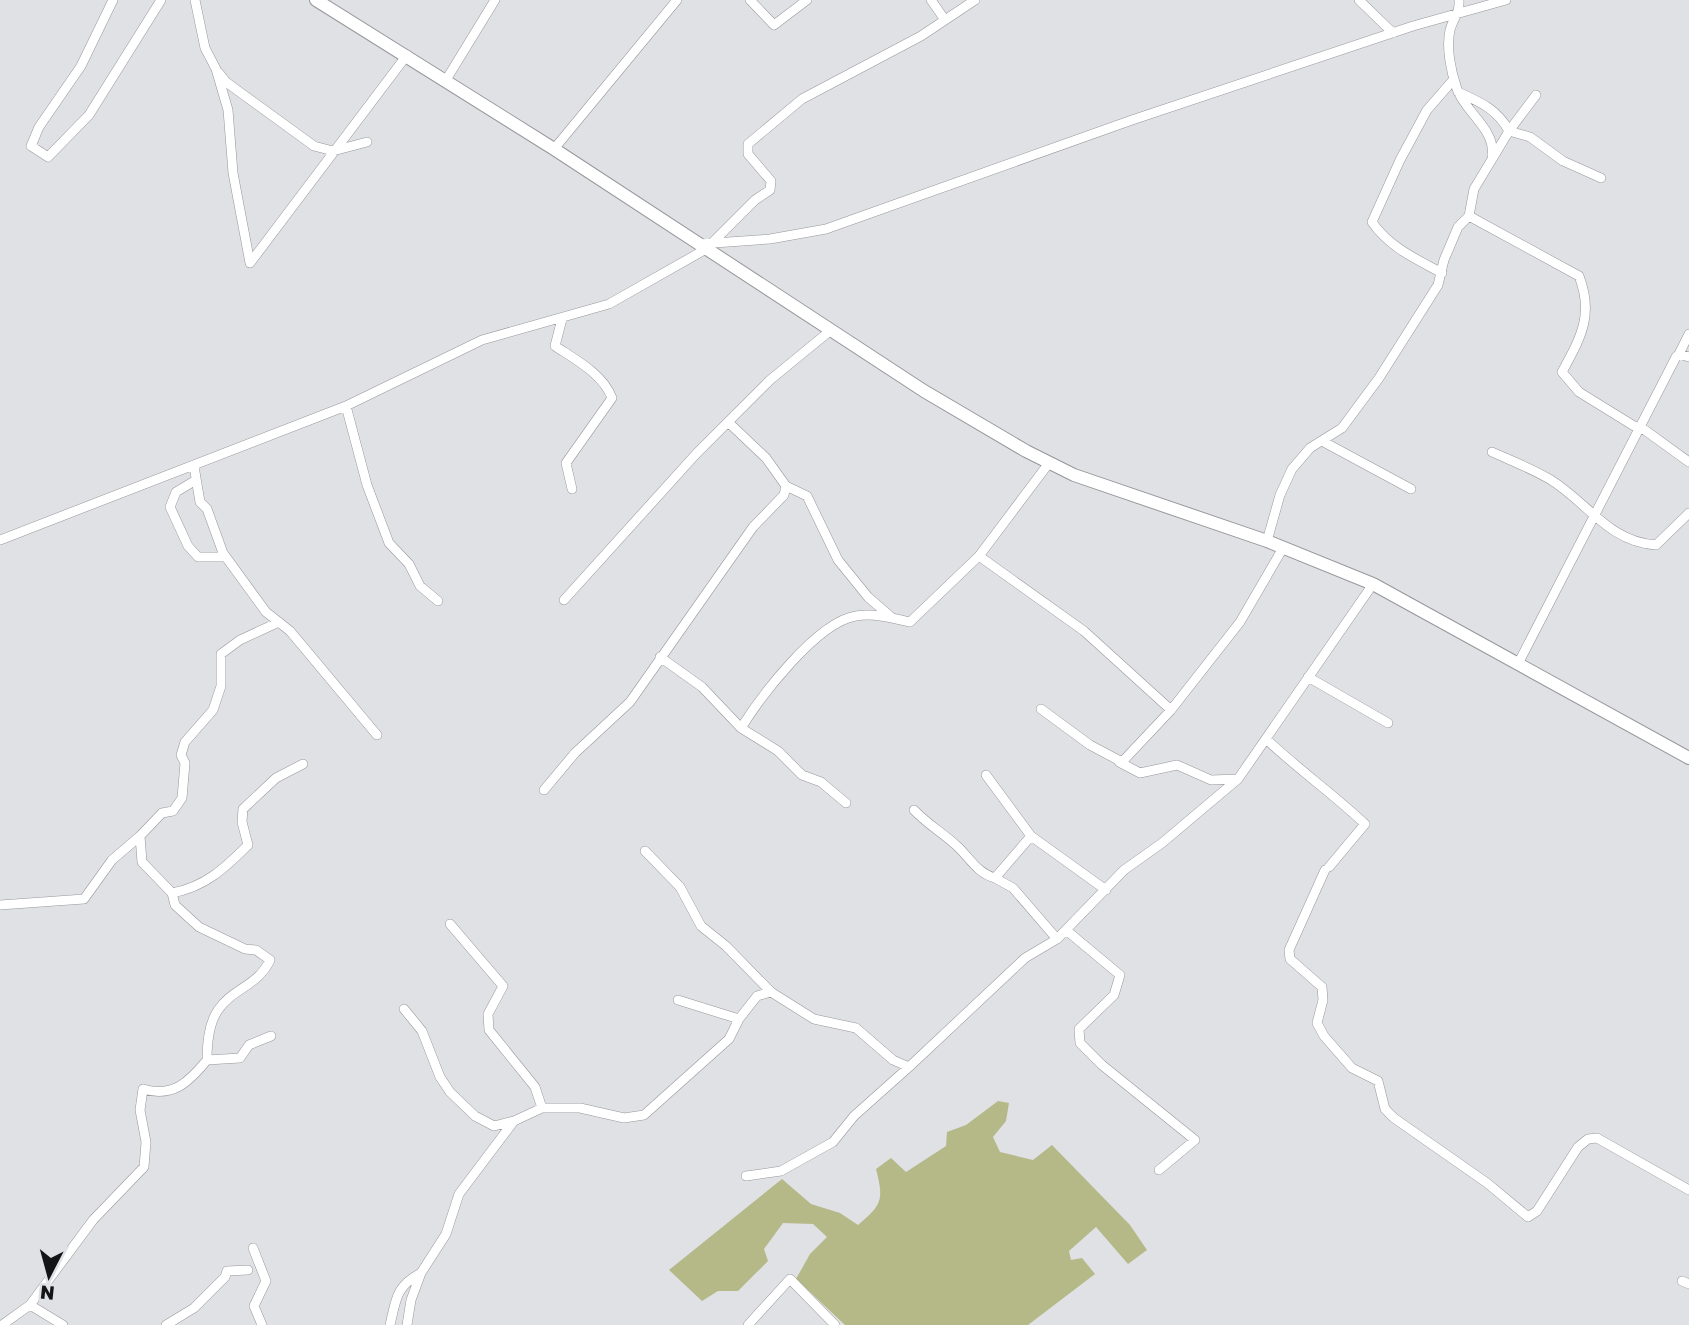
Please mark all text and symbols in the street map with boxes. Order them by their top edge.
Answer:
north arrow [14,1241,84,1311]
text: N [39,1281,56,1306]

